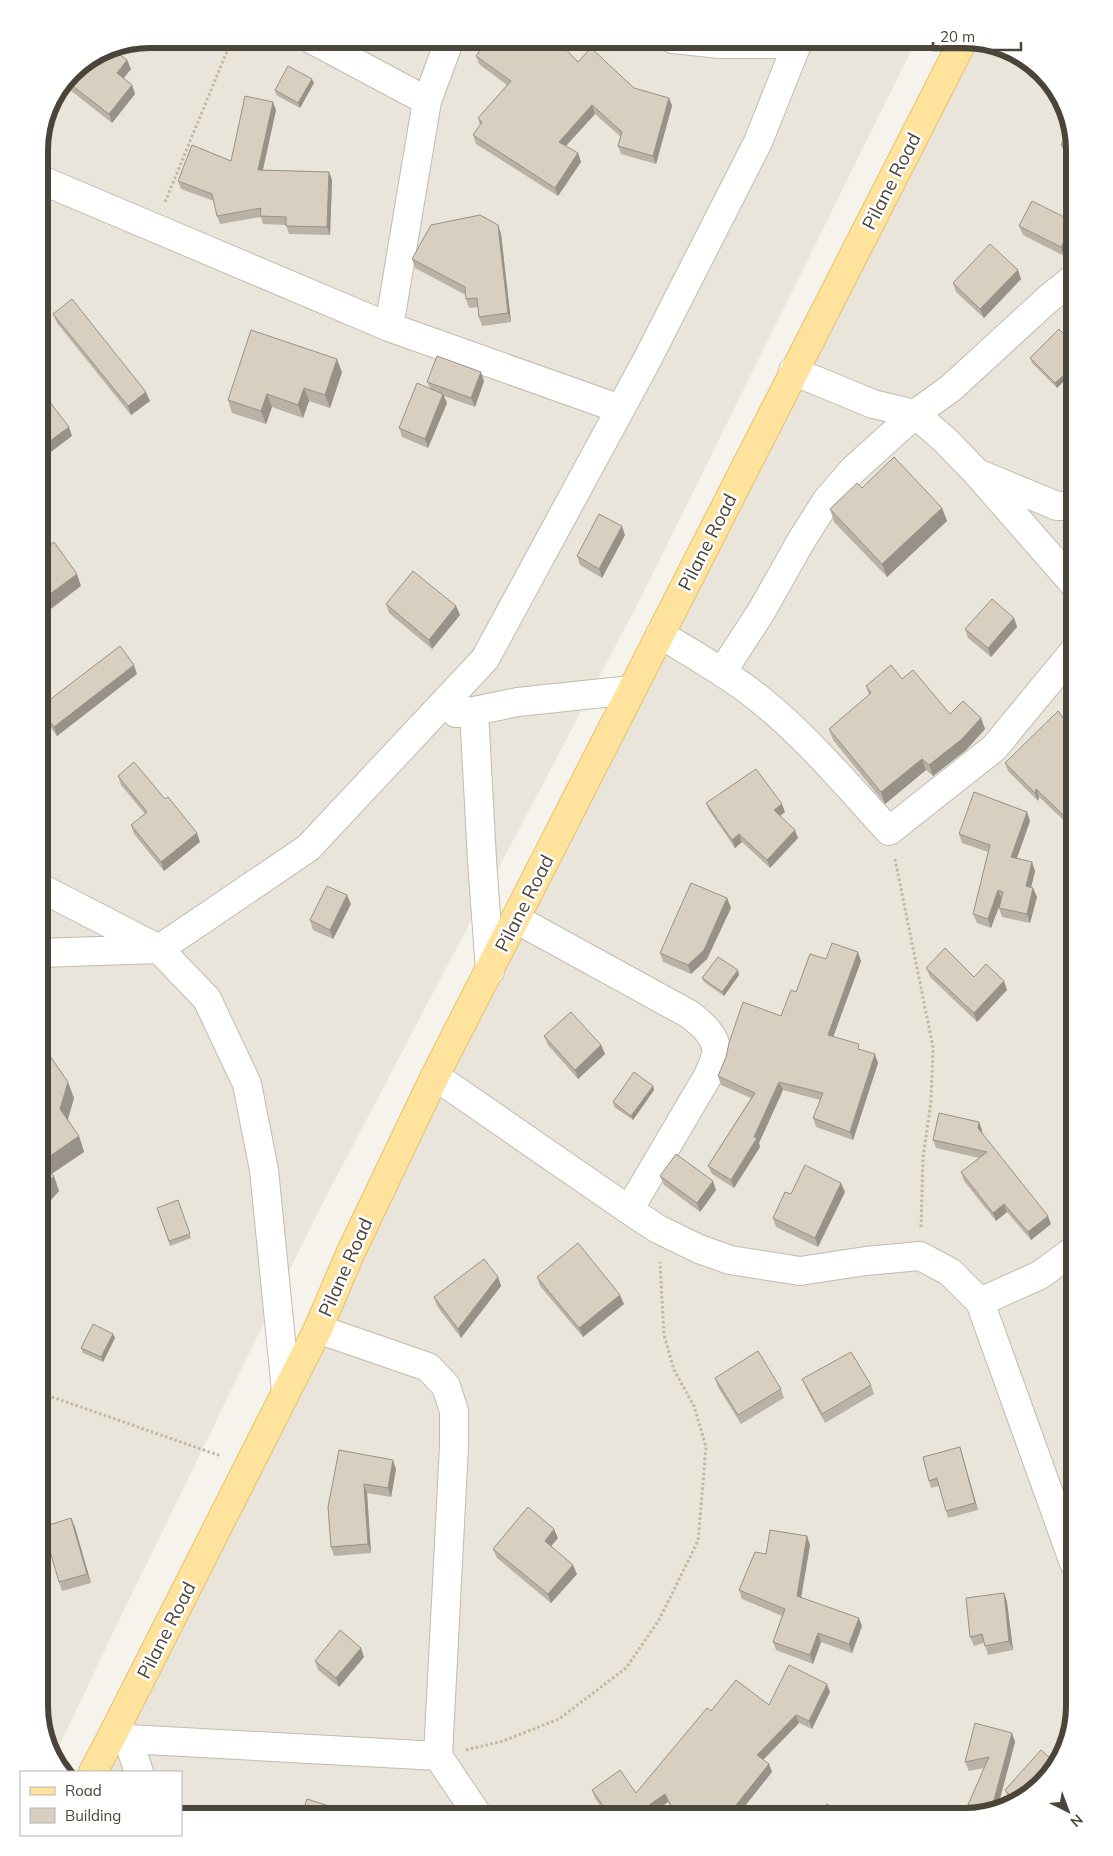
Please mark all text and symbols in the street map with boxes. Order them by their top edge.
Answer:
scale bar [933,20,1020,52]
text: 20 m [940,27,975,46]
street label: Pilane Road [856,128,926,234]
street label: Pilane Road [672,489,742,595]
street label: Pilane Road [489,850,559,956]
street label: Pilane Road [313,1214,377,1320]
street label: Pilane Road [131,1577,201,1683]
legend [20,1771,182,1836]
text: Road [65,1781,102,1800]
north arrow [1043,1786,1093,1836]
text: Building [65,1806,121,1825]
text: N [1067,1810,1087,1831]

